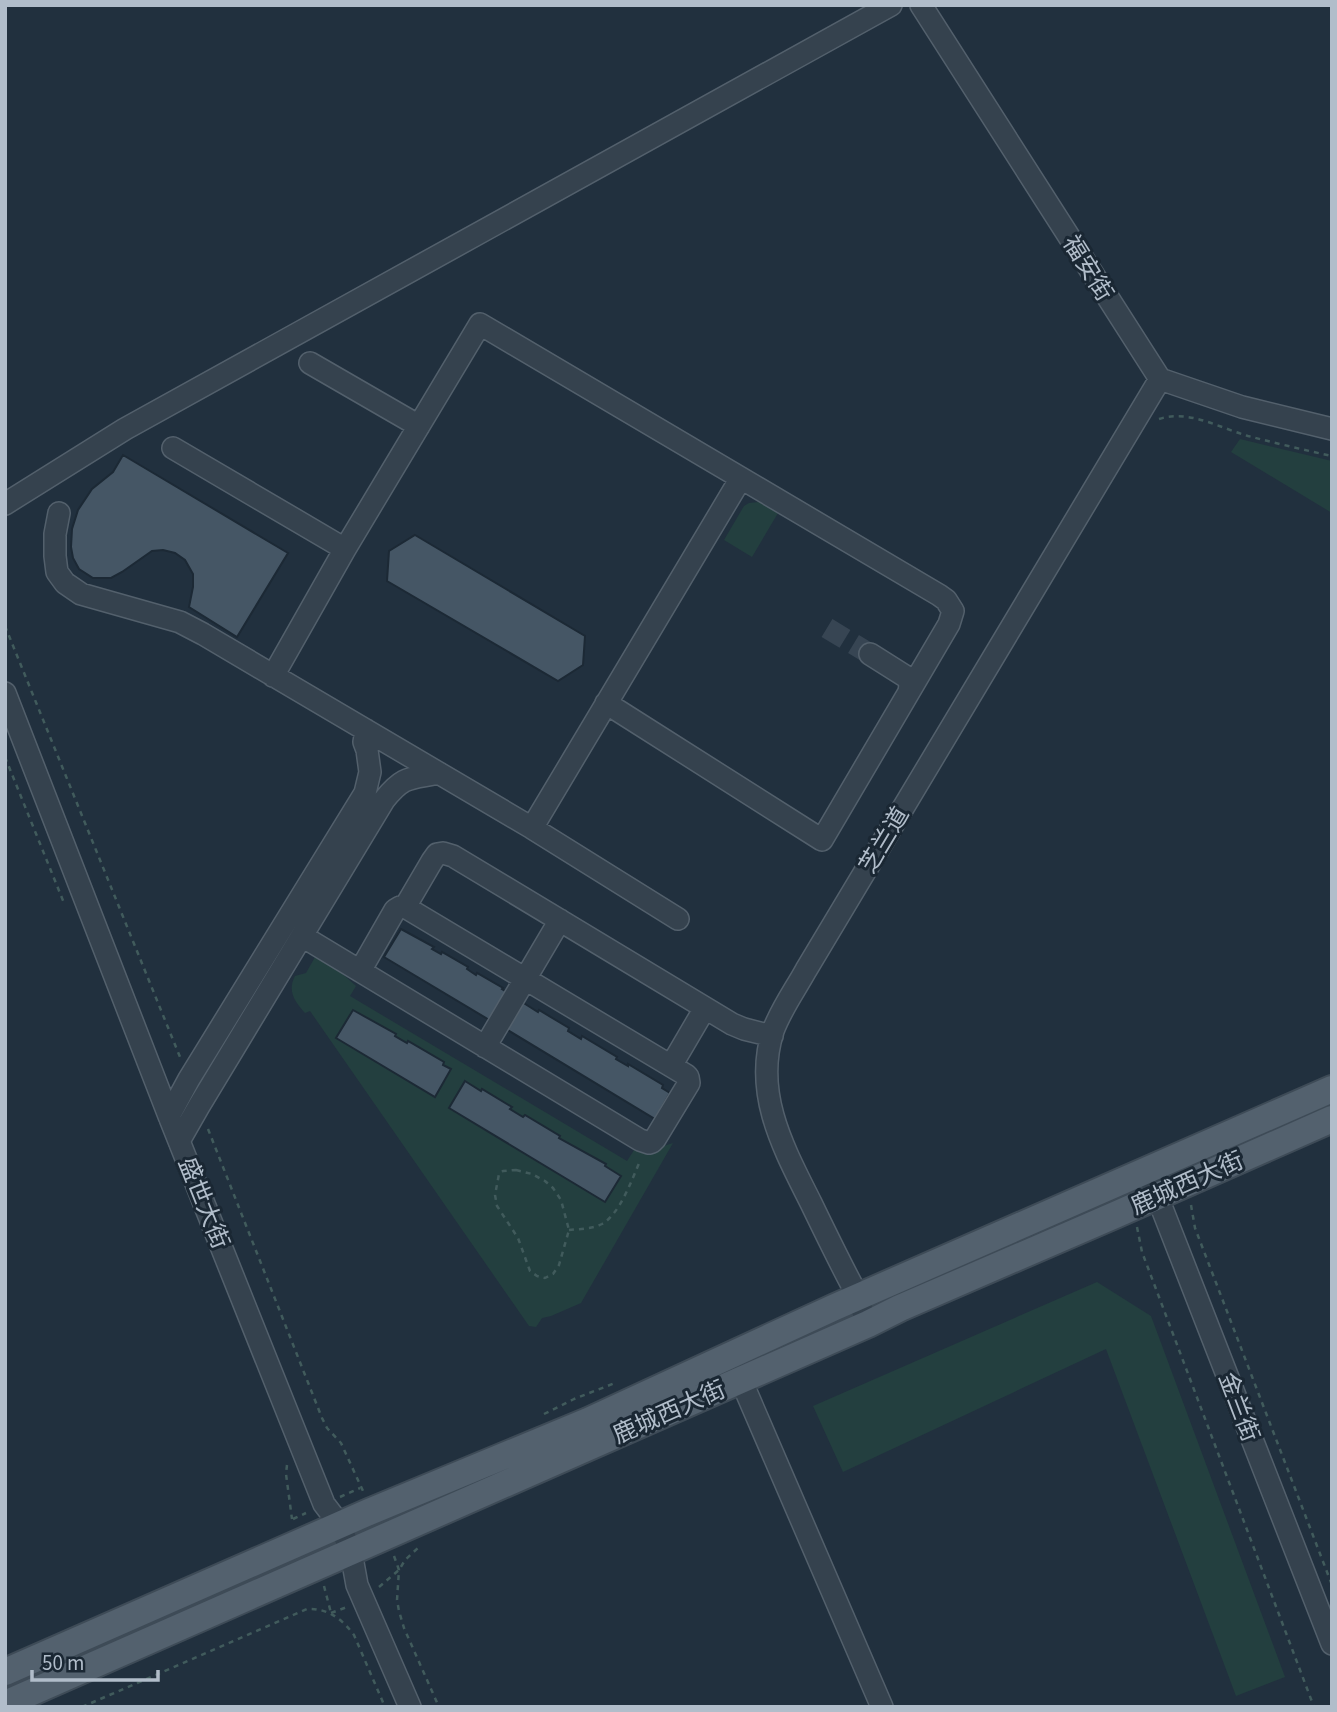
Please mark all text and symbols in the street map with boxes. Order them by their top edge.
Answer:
street label: 福安街 [1054,228,1121,308]
street label: 芝兰道 [851,800,918,880]
street label: 鹿城西大街 [1125,1143,1249,1224]
street label: 盛世大街 [169,1152,238,1254]
street label: 金兰街 [1209,1367,1268,1447]
street label: 鹿城西大街 [607,1372,731,1453]
scale bar [32,1638,158,1682]
text: 50 m [42,1648,84,1678]

